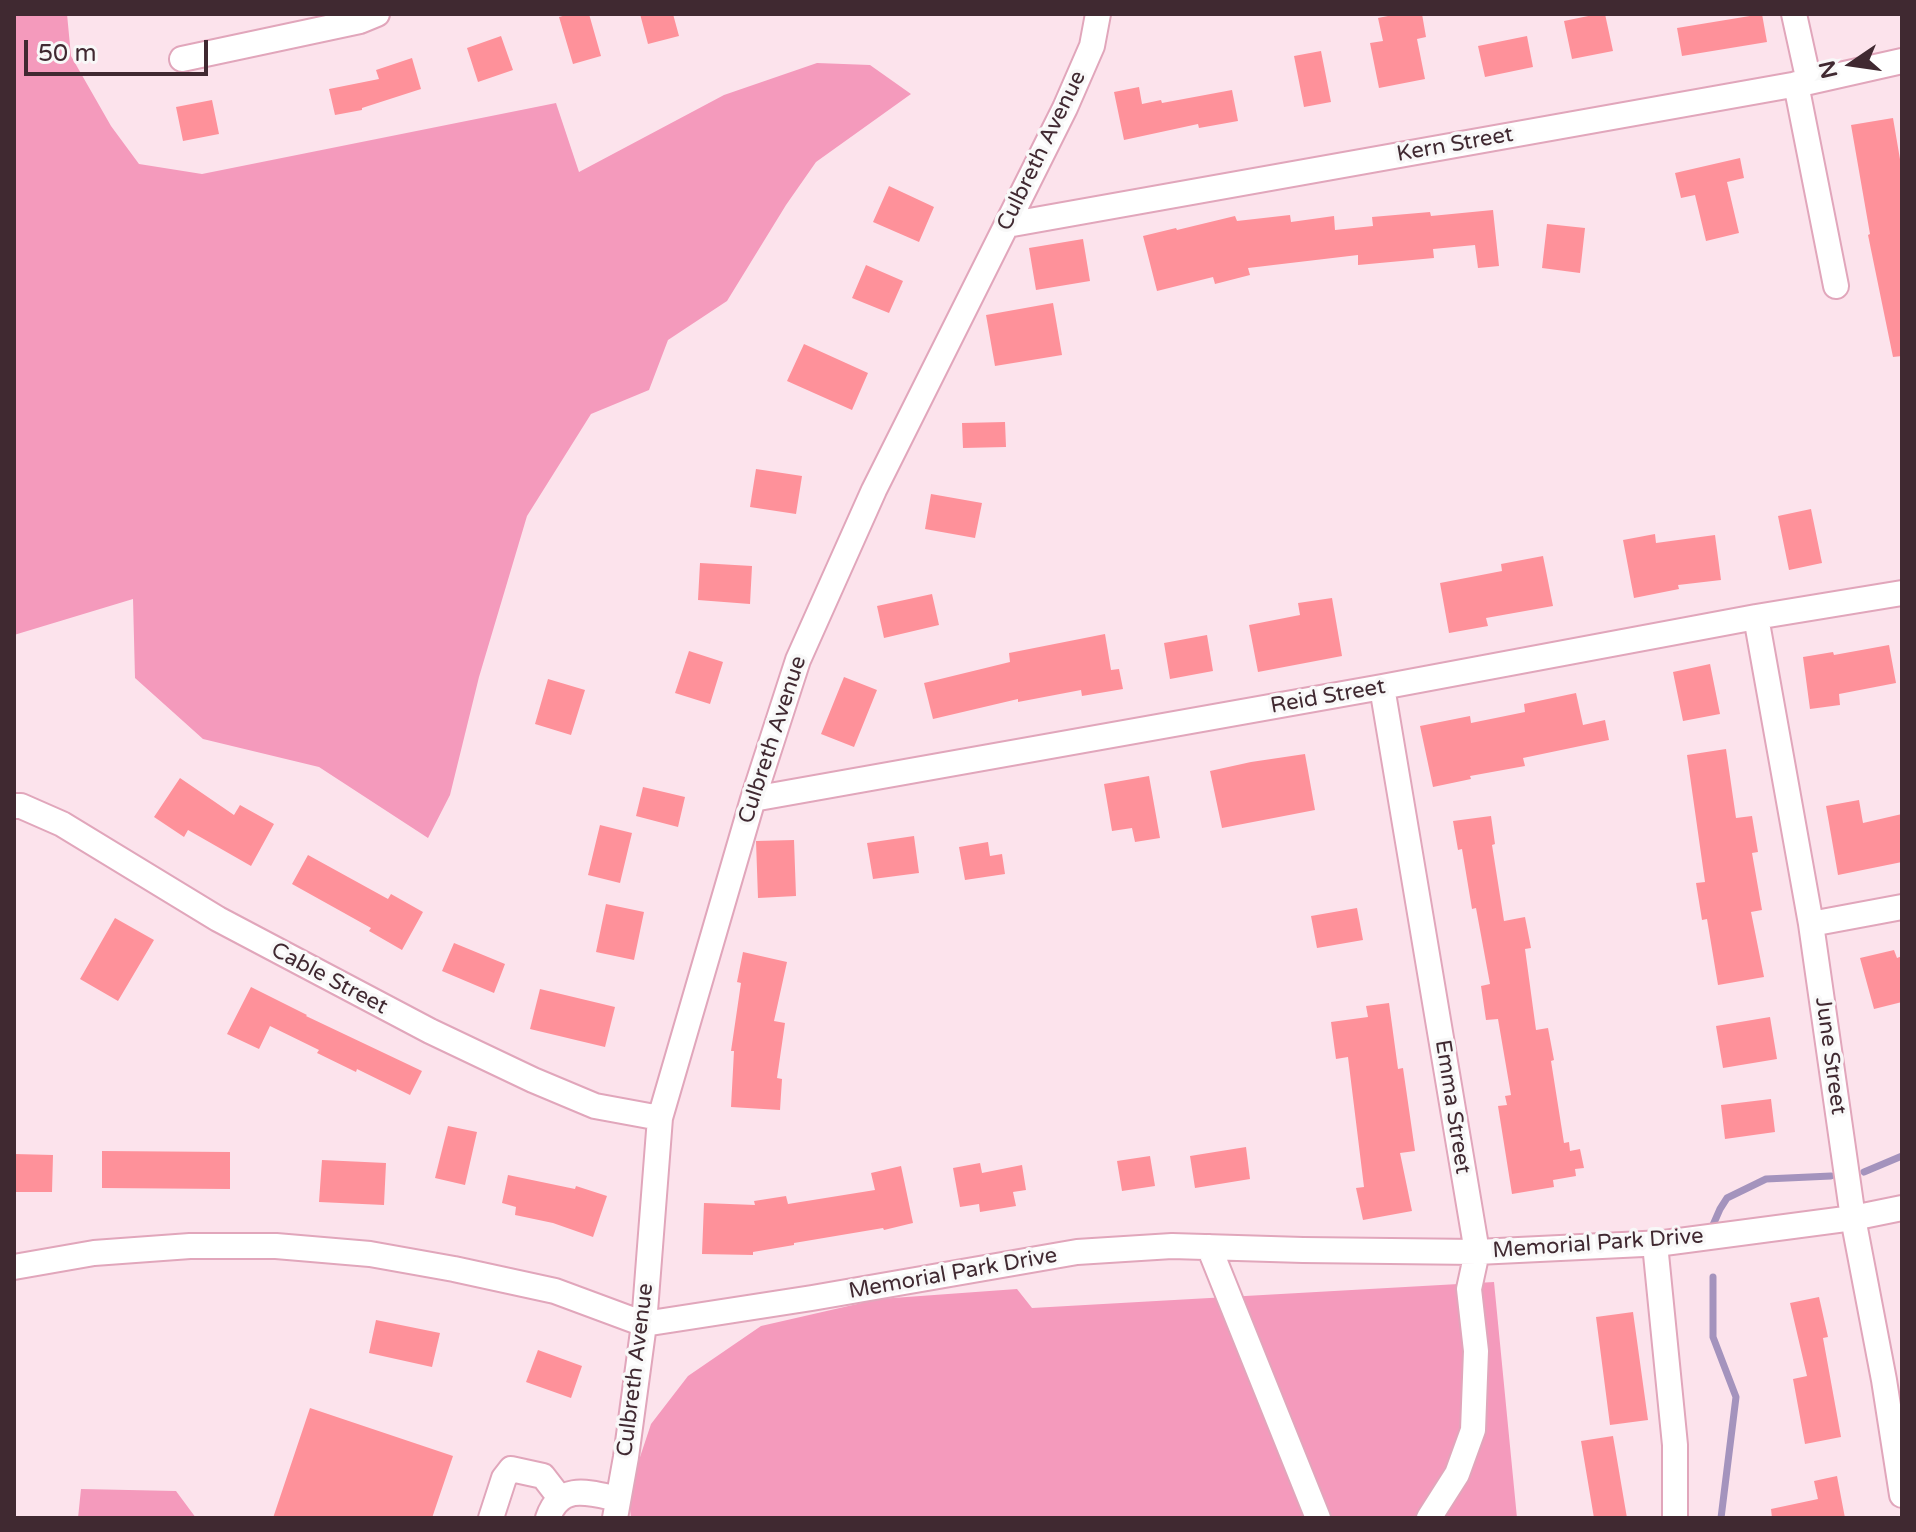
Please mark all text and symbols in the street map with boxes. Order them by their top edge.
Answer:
scale bar [28,24,212,74]
north arrow [1812,24,1892,104]
text: 50 m [38,39,96,68]
text: N [1814,58,1843,81]
street label: Culbreth Avenue [992,67,1092,235]
street label: Kern Street [1395,122,1515,168]
street label: Culbreth Avenue [733,653,813,827]
street label: Reid Street [1269,674,1387,720]
street label: Cable Street [266,937,392,1021]
street label: June Street [1809,996,1851,1116]
street label: Emma Street [1428,1038,1476,1176]
street label: Memorial Park Drive [1492,1223,1704,1265]
street label: Memorial Park Drive [847,1243,1059,1305]
street label: Culbreth Avenue [612,1282,660,1458]

